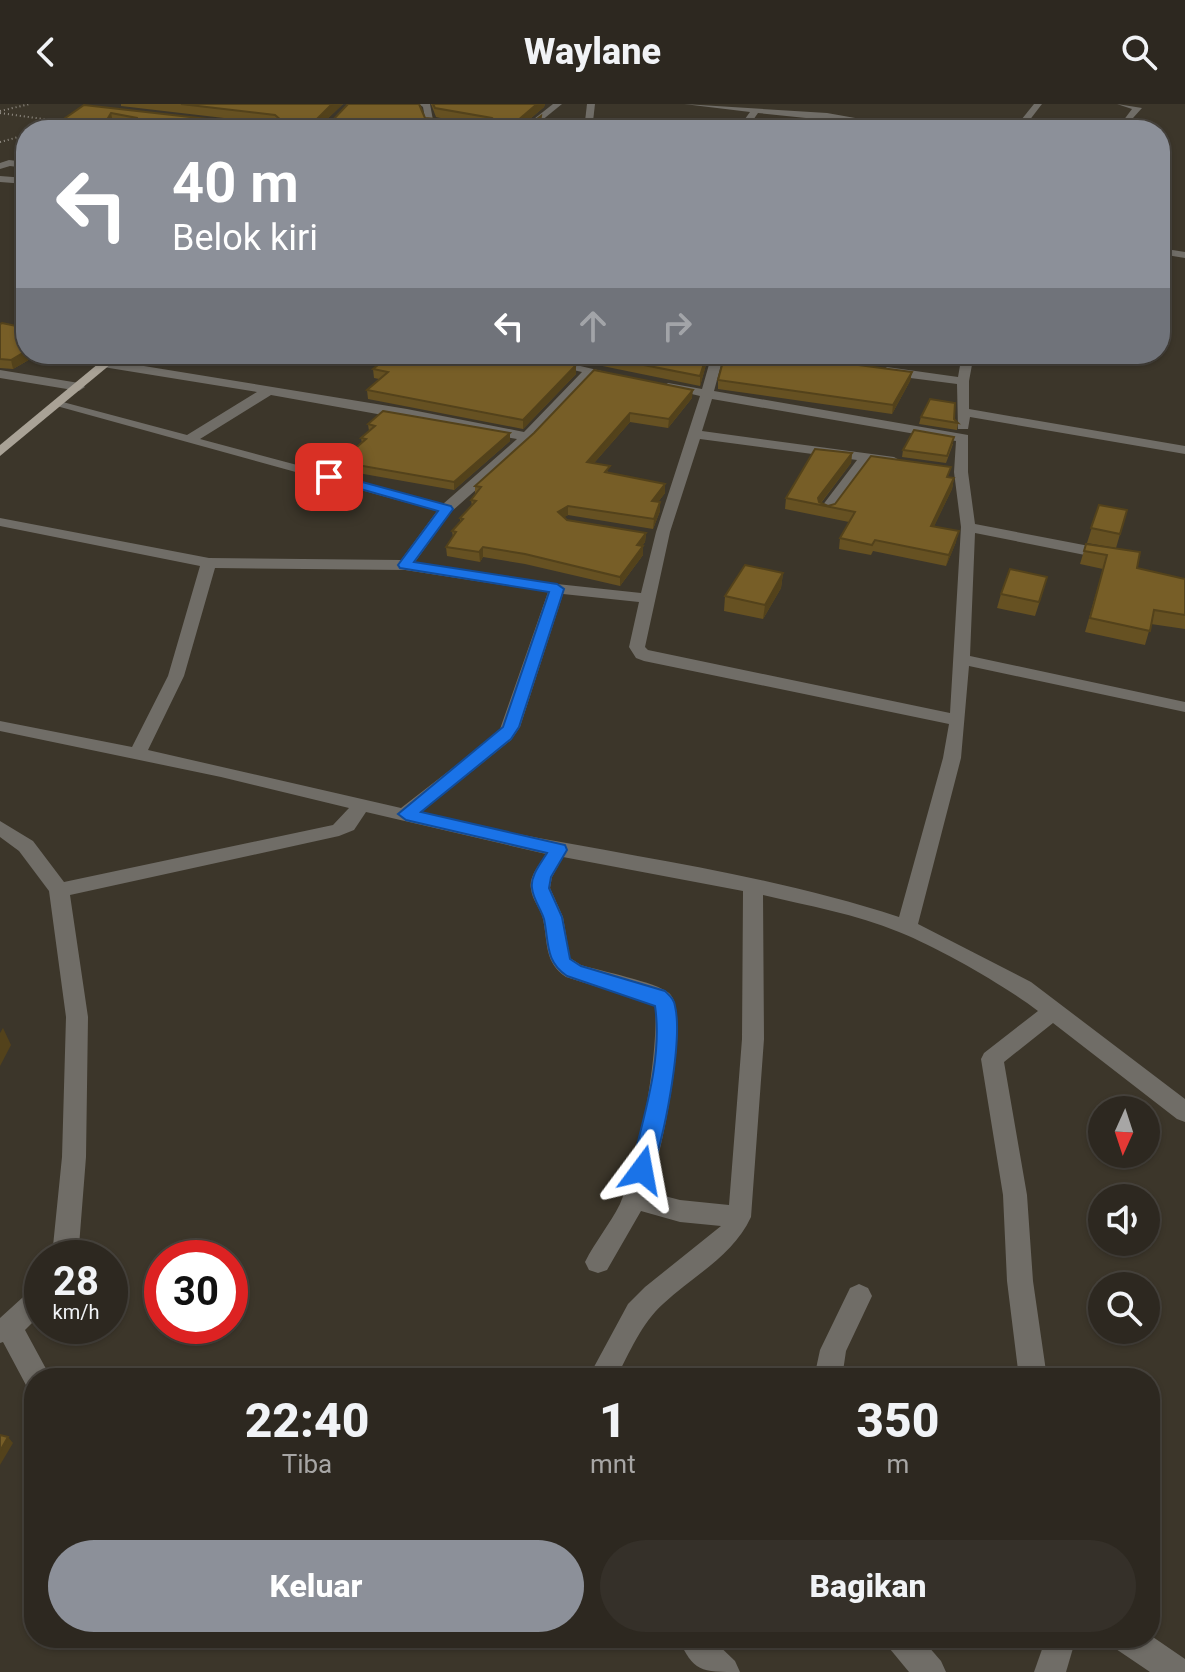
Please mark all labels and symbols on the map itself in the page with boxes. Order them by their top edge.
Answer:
pin [295,443,363,511]
north arrow [1088,1096,1160,1168]
position arrow [600,1128,684,1212]
speed limit sign: 30 [144,1240,248,1344]

